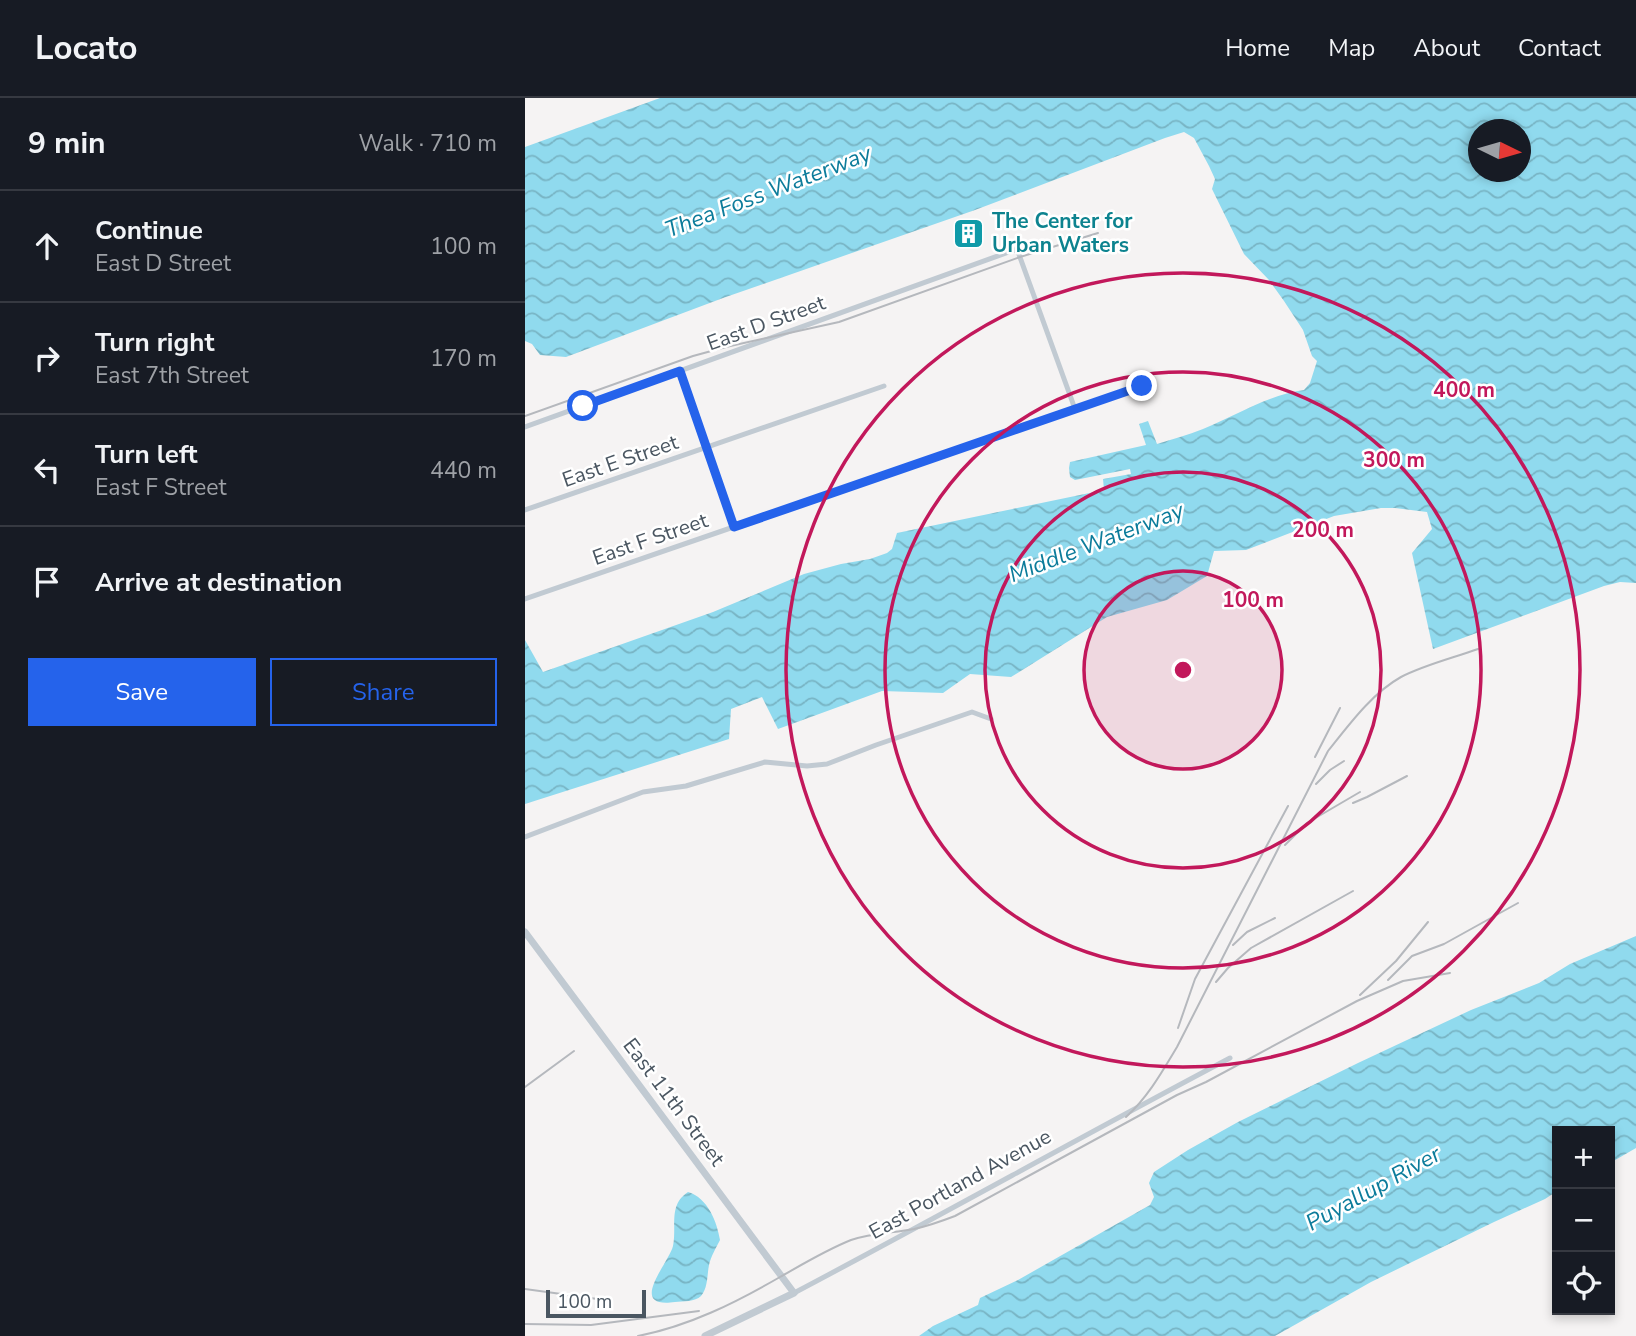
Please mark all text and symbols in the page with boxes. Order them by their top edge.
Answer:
text: Locato [35,26,137,71]
text: Home [1225,32,1290,64]
text: Map [1328,32,1375,64]
text: About [1413,32,1480,64]
text: Contact [1518,32,1601,64]
north arrow [1468,119,1531,182]
text: 9 min [28,123,106,164]
text: Walk · 710 m [358,128,497,159]
water label: Thea Foss Waterway [661,137,877,245]
place label: The Center for Urban Waters [992,207,1133,259]
text: Continue [95,213,203,248]
building icon: The Center for Urban Waters [952,216,986,250]
icon: ahead [28,227,66,265]
text: 100 m [430,231,497,262]
text: East D Street [95,248,231,279]
street label: East D Street [703,288,830,357]
text: Turn right [95,325,214,360]
icon: right [28,339,66,377]
text: 170 m [430,343,497,374]
text: East 7th Street [95,360,249,391]
route end [1126,370,1157,401]
text: 400 m [1433,376,1495,404]
route start [567,390,598,421]
street label: East E Street [558,428,682,494]
text: Turn left [95,437,198,472]
text: 300 m [1363,446,1425,474]
icon: left [28,451,66,489]
text: 440 m [430,455,497,486]
text: East F Street [95,472,227,503]
water label: Middle Waterway [1004,494,1189,590]
street label: East F Street [589,506,712,572]
text: 200 m [1292,516,1354,544]
icon: arrive [28,563,66,601]
text: Arrive at destination [95,565,342,600]
text: 100 m [1222,586,1284,614]
button: Save [28,658,256,726]
button: Share [270,658,497,726]
centre of rings [1171,658,1195,682]
street label: East 11th Street [617,1032,732,1172]
street label: East Portland Avenue [864,1122,1056,1246]
map controls [1552,1126,1615,1315]
button: + [1552,1126,1615,1189]
water label: Puyallup River [1300,1138,1447,1238]
button: − [1552,1189,1615,1252]
button: locate [1552,1252,1615,1315]
scale bar [546,1287,646,1319]
text: 100 m [557,1289,612,1315]

